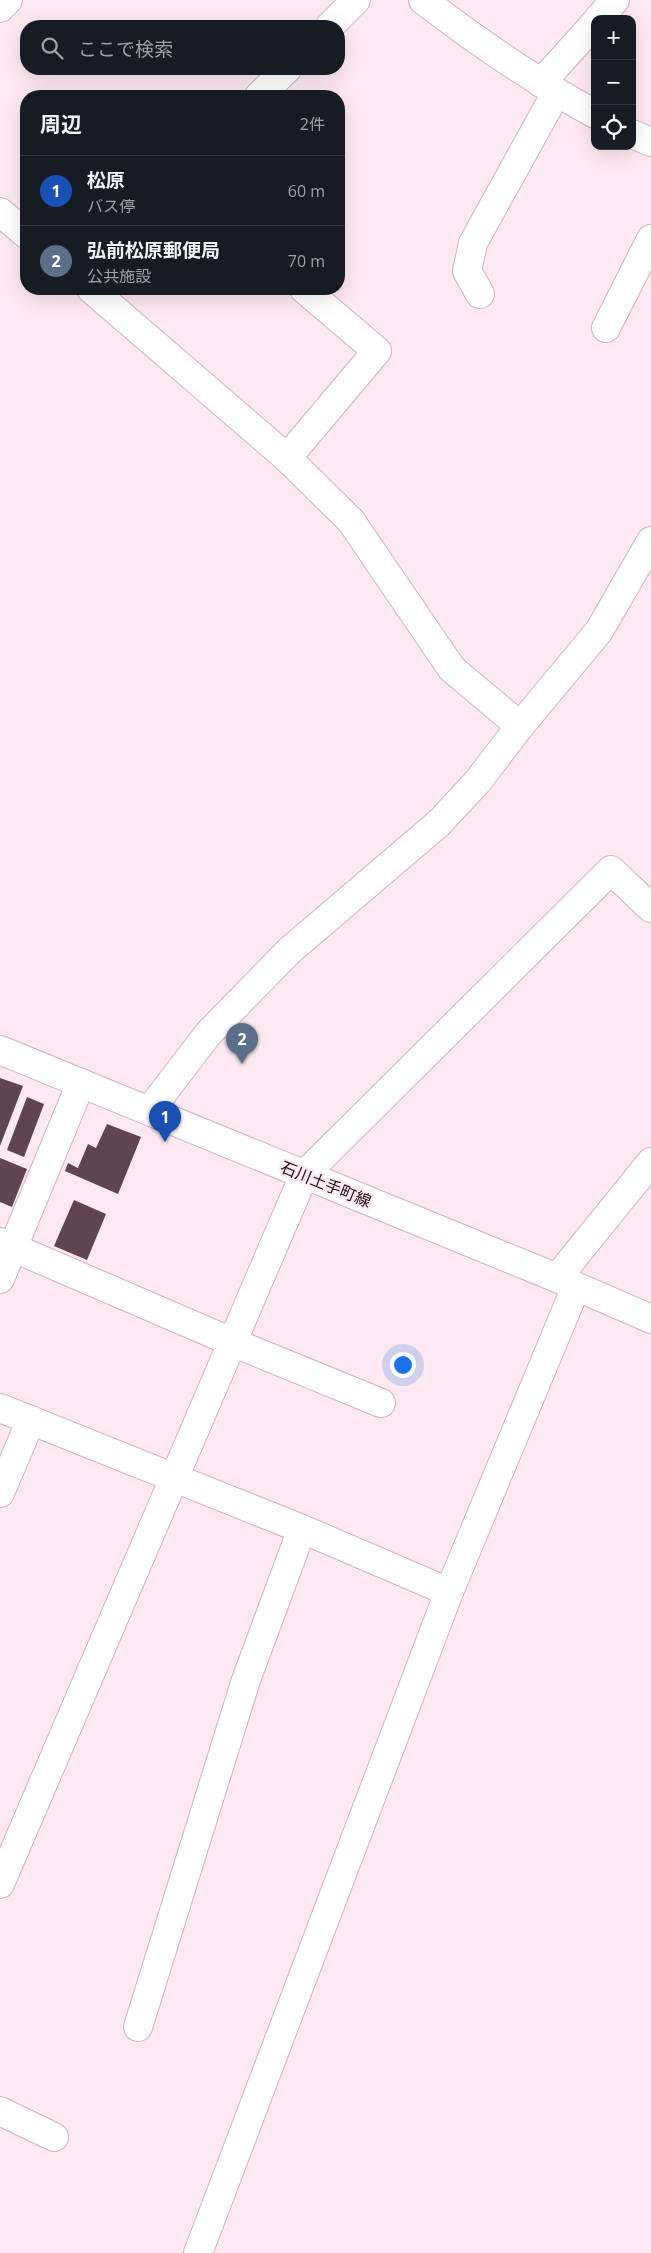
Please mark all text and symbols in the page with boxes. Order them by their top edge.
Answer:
map controls [591,15,636,150]
button: + [591,15,636,60]
search box [20,20,345,75]
icon: search [38,34,66,62]
text: ここで検索 [78,36,173,62]
button: − [591,60,636,105]
button: locate [591,105,636,150]
text: 周辺 [40,110,82,138]
text: 2件 [300,113,325,135]
text: 松原 [87,167,125,193]
text: 1 [51,180,61,202]
text: 60 m [288,180,325,202]
text: バス停 [87,195,135,217]
text: 弘前松原郵便局 [87,237,220,263]
text: 2 [51,250,61,272]
text: 70 m [288,250,325,272]
text: 公共施設 [87,265,151,287]
pin: 2 [226,1023,258,1064]
pin: 1 [149,1101,181,1142]
street label: 石川土手町線 [277,1156,375,1212]
your location [390,1352,416,1378]

